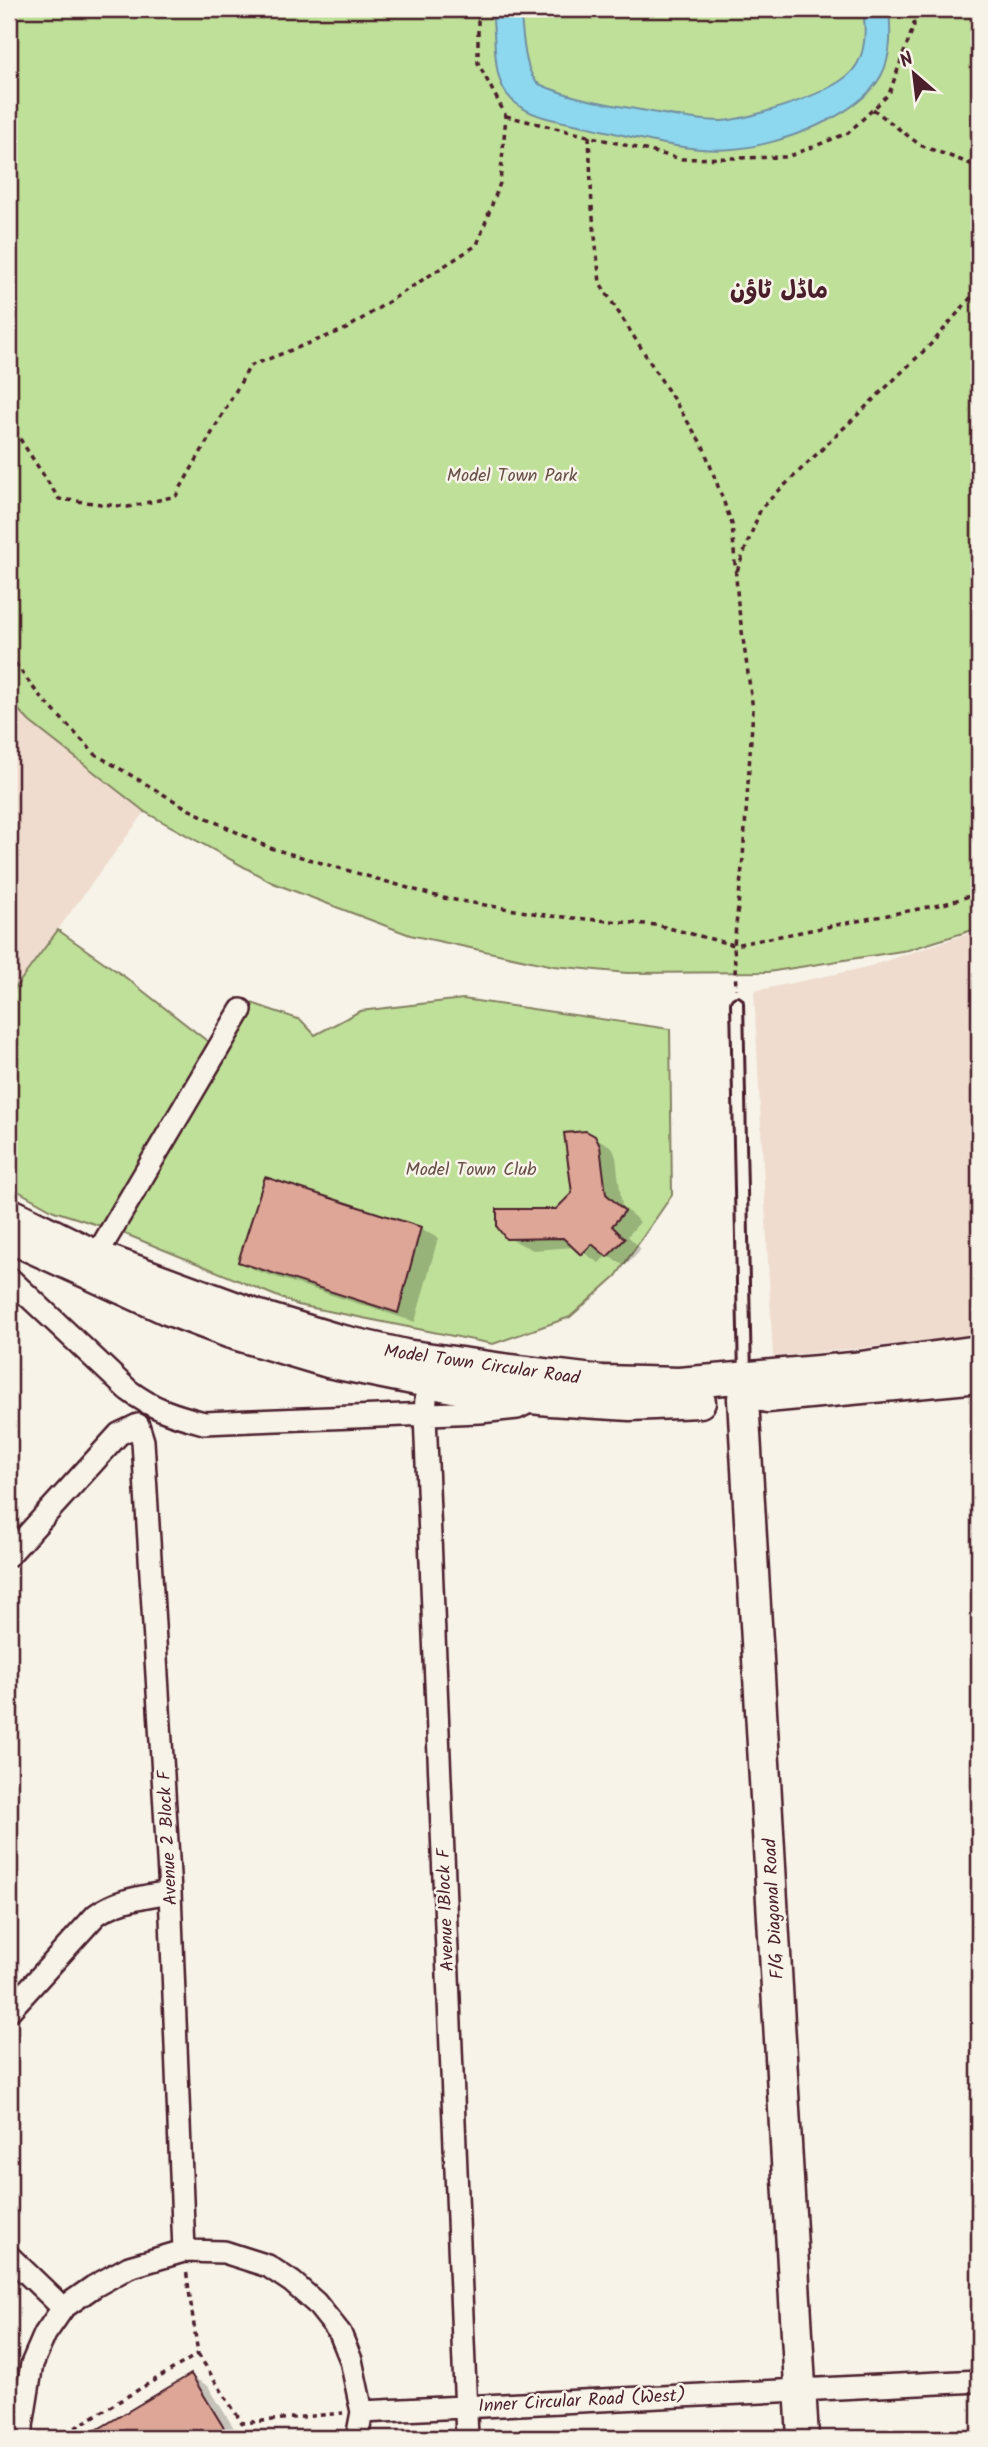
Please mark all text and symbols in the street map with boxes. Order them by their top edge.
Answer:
north arrow [880,38,950,108]
text: N [895,45,919,77]
district label: ماڈل ٹاؤن [730,272,828,311]
park label: Model Town Park [447,462,578,491]
park label: Model Town Club [405,1156,537,1185]
street label: Model Town Circular Road [382,1337,583,1394]
street label: Avenue 2 Block F [150,1768,187,1906]
street label: F/G Diagonal Road [756,1837,793,1980]
street label: Avenue 1Block F [430,1846,463,1972]
street label: Inner Circular Road (West) [478,2382,687,2421]

